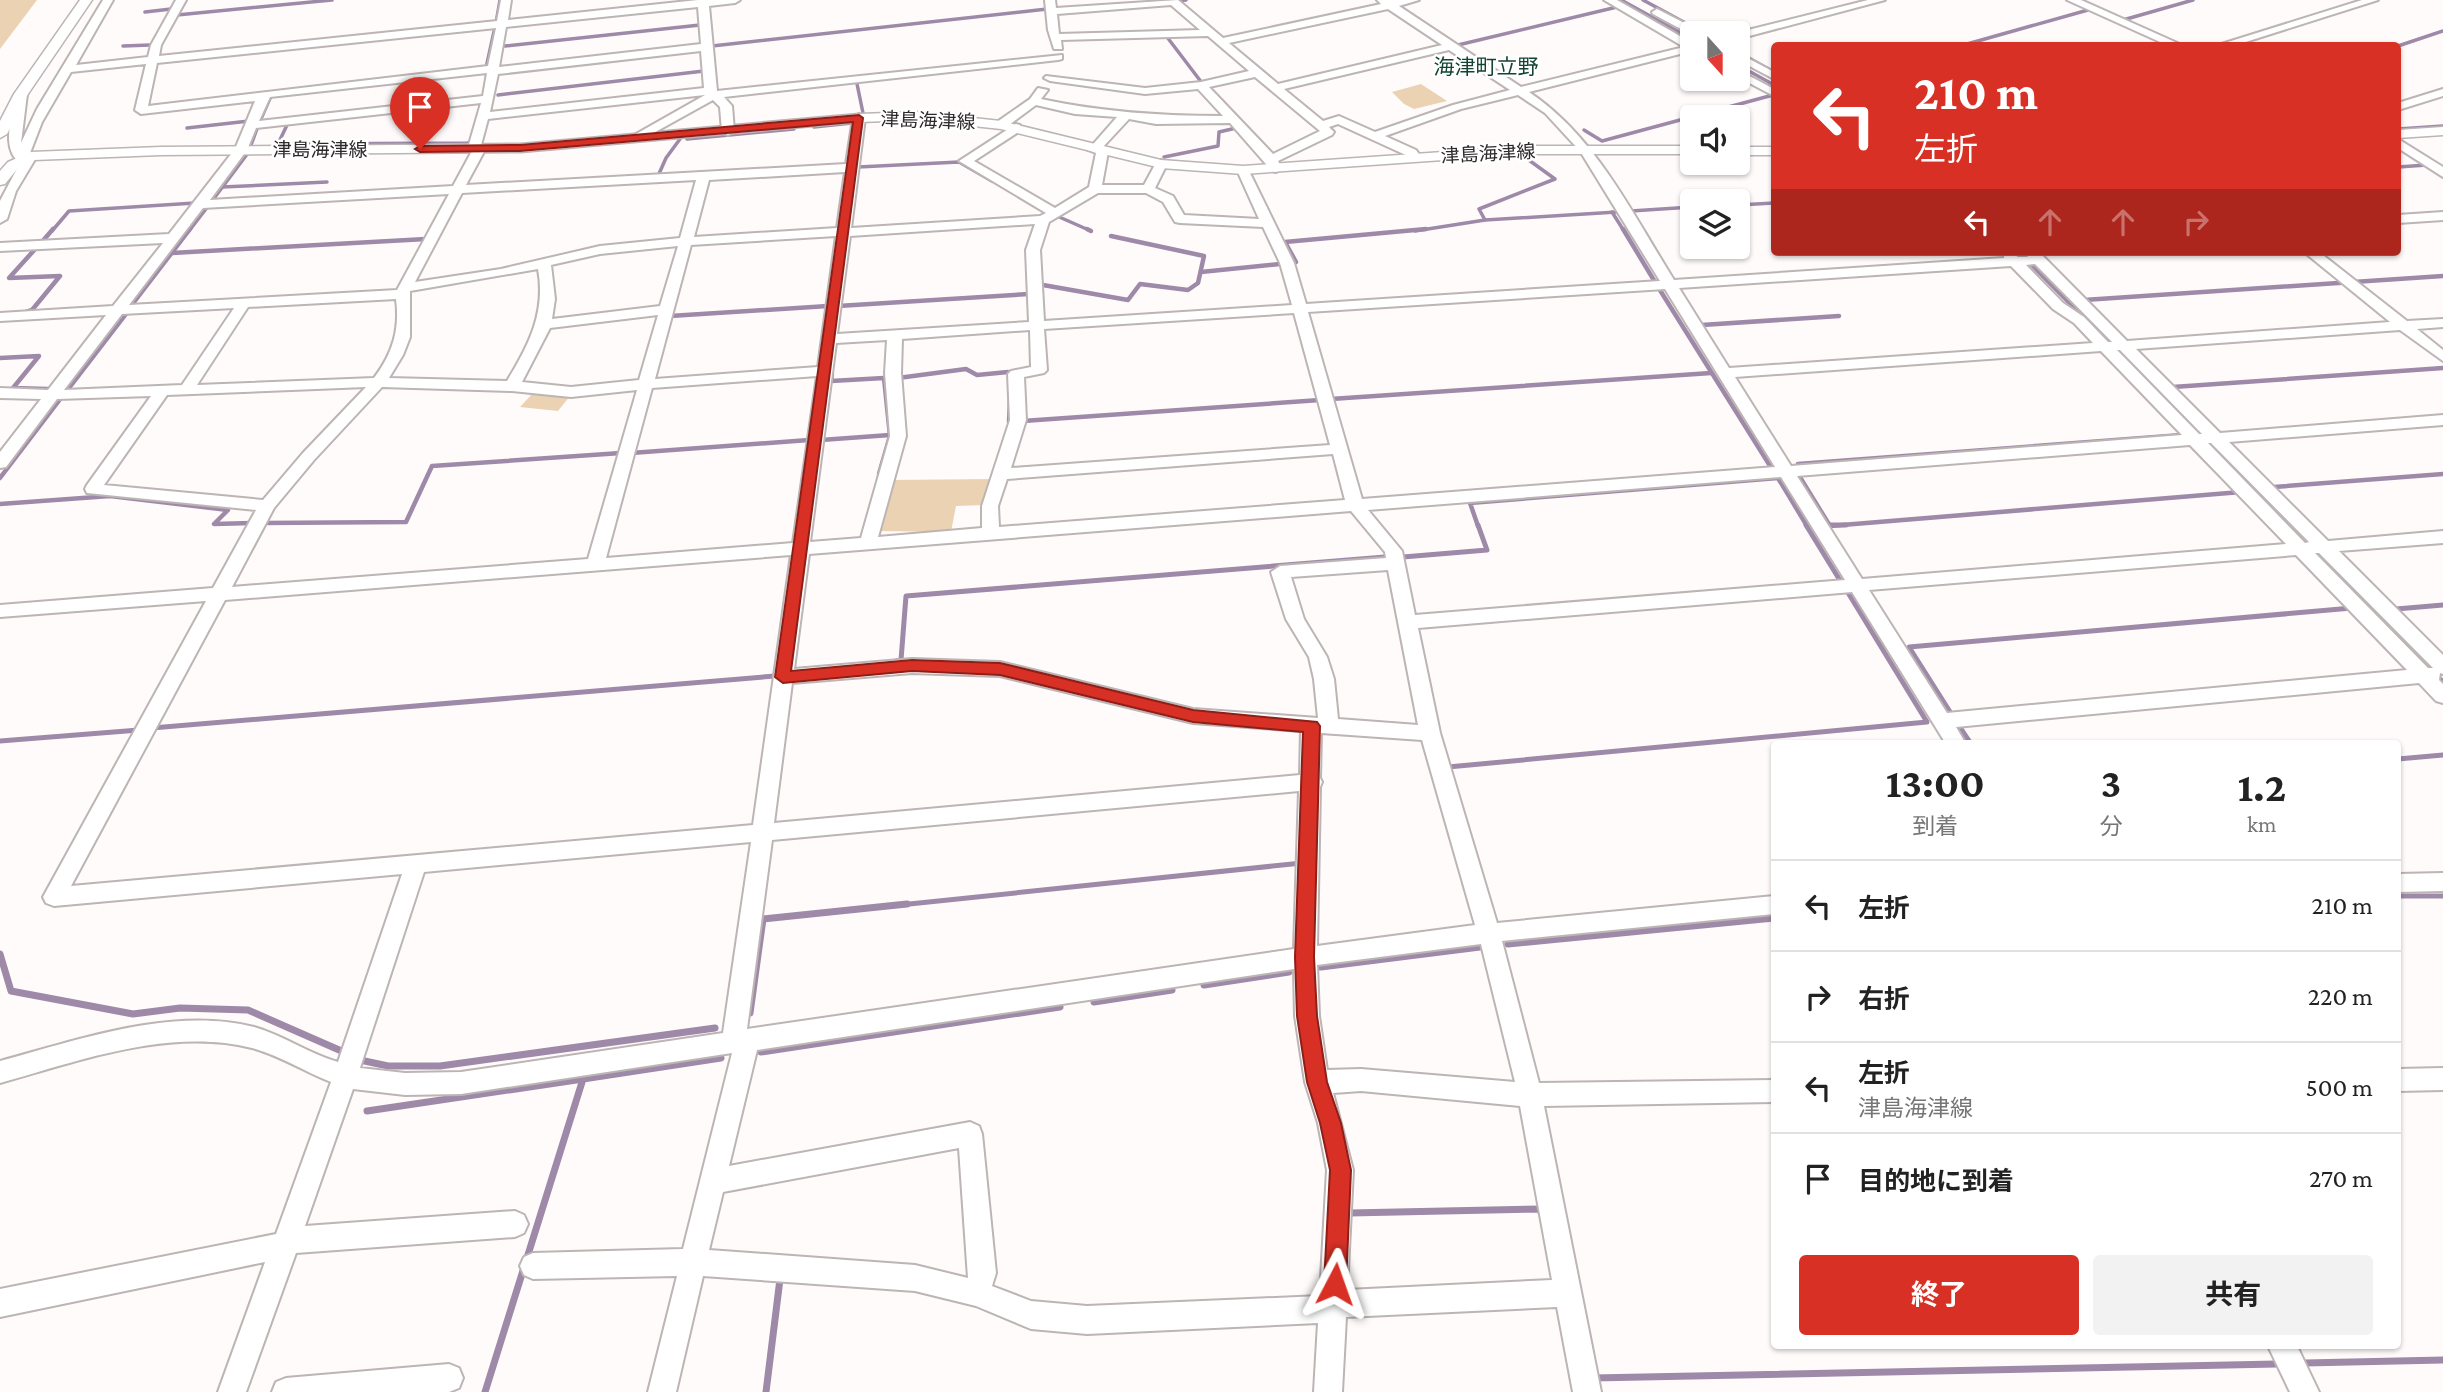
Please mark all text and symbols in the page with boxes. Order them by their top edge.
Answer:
north arrow [1680,21,1750,91]
map controls [1680,21,1750,259]
district label: 海津町立野 [1434,55,1539,79]
text: 210 m [1914,65,2038,120]
icon: left [1799,70,1890,161]
pin [390,77,450,149]
icon: arrive [401,88,439,126]
button: sound [1680,105,1750,175]
street label: 津島海津線 [880,108,976,133]
text: 左折 [1914,131,1978,167]
street label: 津島海津線 [272,139,368,160]
street label: 津島海津線 [1440,141,1536,166]
button: layers [1680,189,1750,259]
icon: left [1958,203,1996,241]
icon: ahead [2031,203,2069,241]
icon: ahead [2104,203,2142,241]
icon: right [2177,203,2215,241]
text: 13:00 [1886,759,1985,806]
text: 3 [2101,759,2121,806]
text: 1.2 [2237,763,2286,810]
text: km [2247,811,2277,837]
text: 到着 [1912,813,1958,839]
text: 分 [2100,813,2123,839]
icon: left [1799,887,1837,925]
text: 210 m [2312,891,2373,920]
text: 左折 [1858,894,1910,923]
icon: right [1799,978,1837,1016]
text: 220 m [2308,982,2373,1011]
text: 右折 [1858,985,1910,1014]
text: 左折 [1858,1059,1910,1088]
icon: left [1799,1069,1837,1107]
text: 500 m [2306,1073,2373,1102]
text: 津島海津線 [1858,1095,1973,1121]
icon: arrive [1799,1160,1837,1198]
text: 270 m [2309,1164,2373,1193]
text: 目的地に到着 [1858,1167,2014,1196]
position arrow [1298,1247,1372,1321]
button: 終了 [1799,1255,2079,1335]
button: 共有 [2093,1255,2373,1335]

